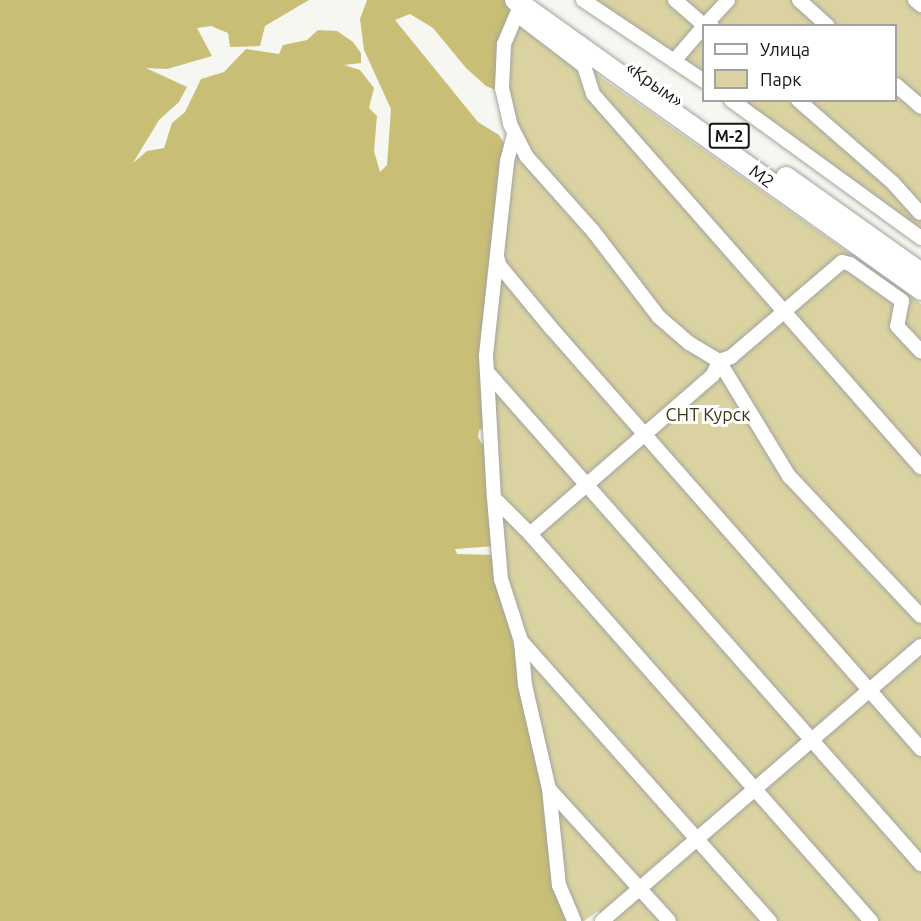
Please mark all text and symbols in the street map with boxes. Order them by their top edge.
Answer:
legend [702,24,897,102]
text: Улица [760,39,810,59]
street label: «Крым» [622,57,688,111]
text: Парк [760,69,801,89]
road number: М-2 [708,123,750,149]
street label: М2 [745,160,779,192]
park label: СНТ Курск [666,403,750,425]

